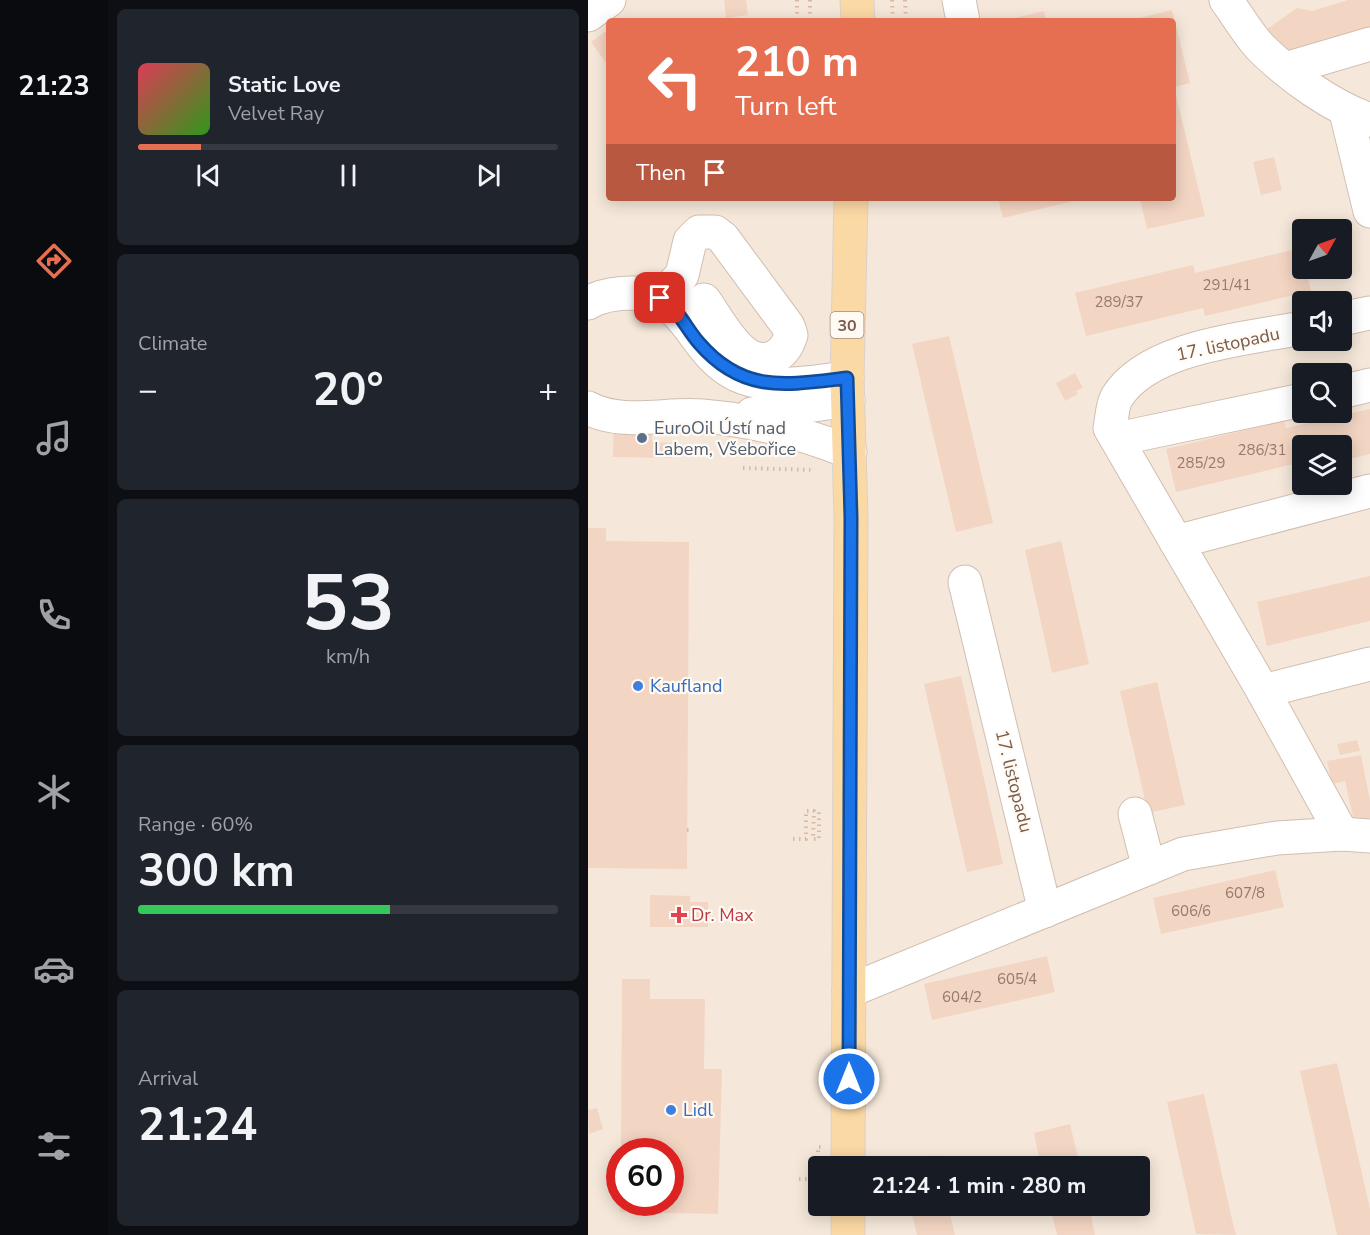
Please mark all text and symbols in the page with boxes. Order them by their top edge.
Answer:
text: 210 m [735,34,859,91]
icon: left [636,42,714,120]
text: 21:23 [18,68,90,105]
text: Static Love [228,70,341,100]
text: Turn left [735,88,836,125]
text: Velvet Ray [228,100,324,127]
icon: arrive [698,156,731,189]
text: Then [636,158,686,188]
icon: previous [192,159,225,192]
icon: pause [332,159,365,192]
icon: next [472,159,505,192]
north arrow [1292,219,1352,279]
map controls [1292,219,1352,495]
icon: directions [33,240,75,282]
pin [634,272,685,323]
house number: 291/41 [1202,275,1252,295]
icon: arrive [643,281,676,314]
button: sound [1292,291,1352,351]
house number: 289/37 [1094,292,1144,312]
road number: 30 [830,312,864,338]
street label: 17. listopadu [1174,321,1282,367]
text: Climate [138,330,207,357]
text: 20° [312,360,384,421]
button: search [1292,363,1352,423]
text: − [138,368,158,413]
text: + [538,368,558,413]
place label: EuroOil Ústí nad Labem, Všebořice [654,416,796,461]
icon: music [33,417,75,459]
marker: EuroOil Ústí nad Labem, Všebořice [635,431,649,445]
button: layers [1292,435,1352,495]
house number: 286/31 [1237,440,1287,460]
house number: 285/29 [1176,453,1226,473]
text: 53 [301,550,395,657]
icon: phone [33,594,75,636]
text: km/h [326,643,370,670]
place label: Kaufland [650,674,722,698]
marker: Kaufland [631,679,645,693]
street label: 17. listopadu [990,727,1038,835]
icon: climate [33,771,75,813]
text: Range · 60% [138,811,253,838]
text: 300 km [138,841,295,902]
house number: 607/8 [1225,883,1265,903]
house number: 606/6 [1171,901,1211,921]
place label: Dr. Max [691,903,754,927]
marker: Dr. Max [672,908,686,922]
icon: car [33,948,75,990]
house number: 605/4 [997,969,1037,989]
house number: 604/2 [942,987,982,1007]
position arrow [817,1047,881,1111]
text: Arrival [138,1065,198,1092]
text: 21:24 [138,1095,257,1156]
place label: Lidl [683,1098,713,1122]
marker: Lidl [664,1103,678,1117]
icon: filters [33,1125,75,1167]
speed limit sign: 60 [606,1138,684,1216]
text: 21:24 · 1 min · 280 m [872,1171,1086,1201]

